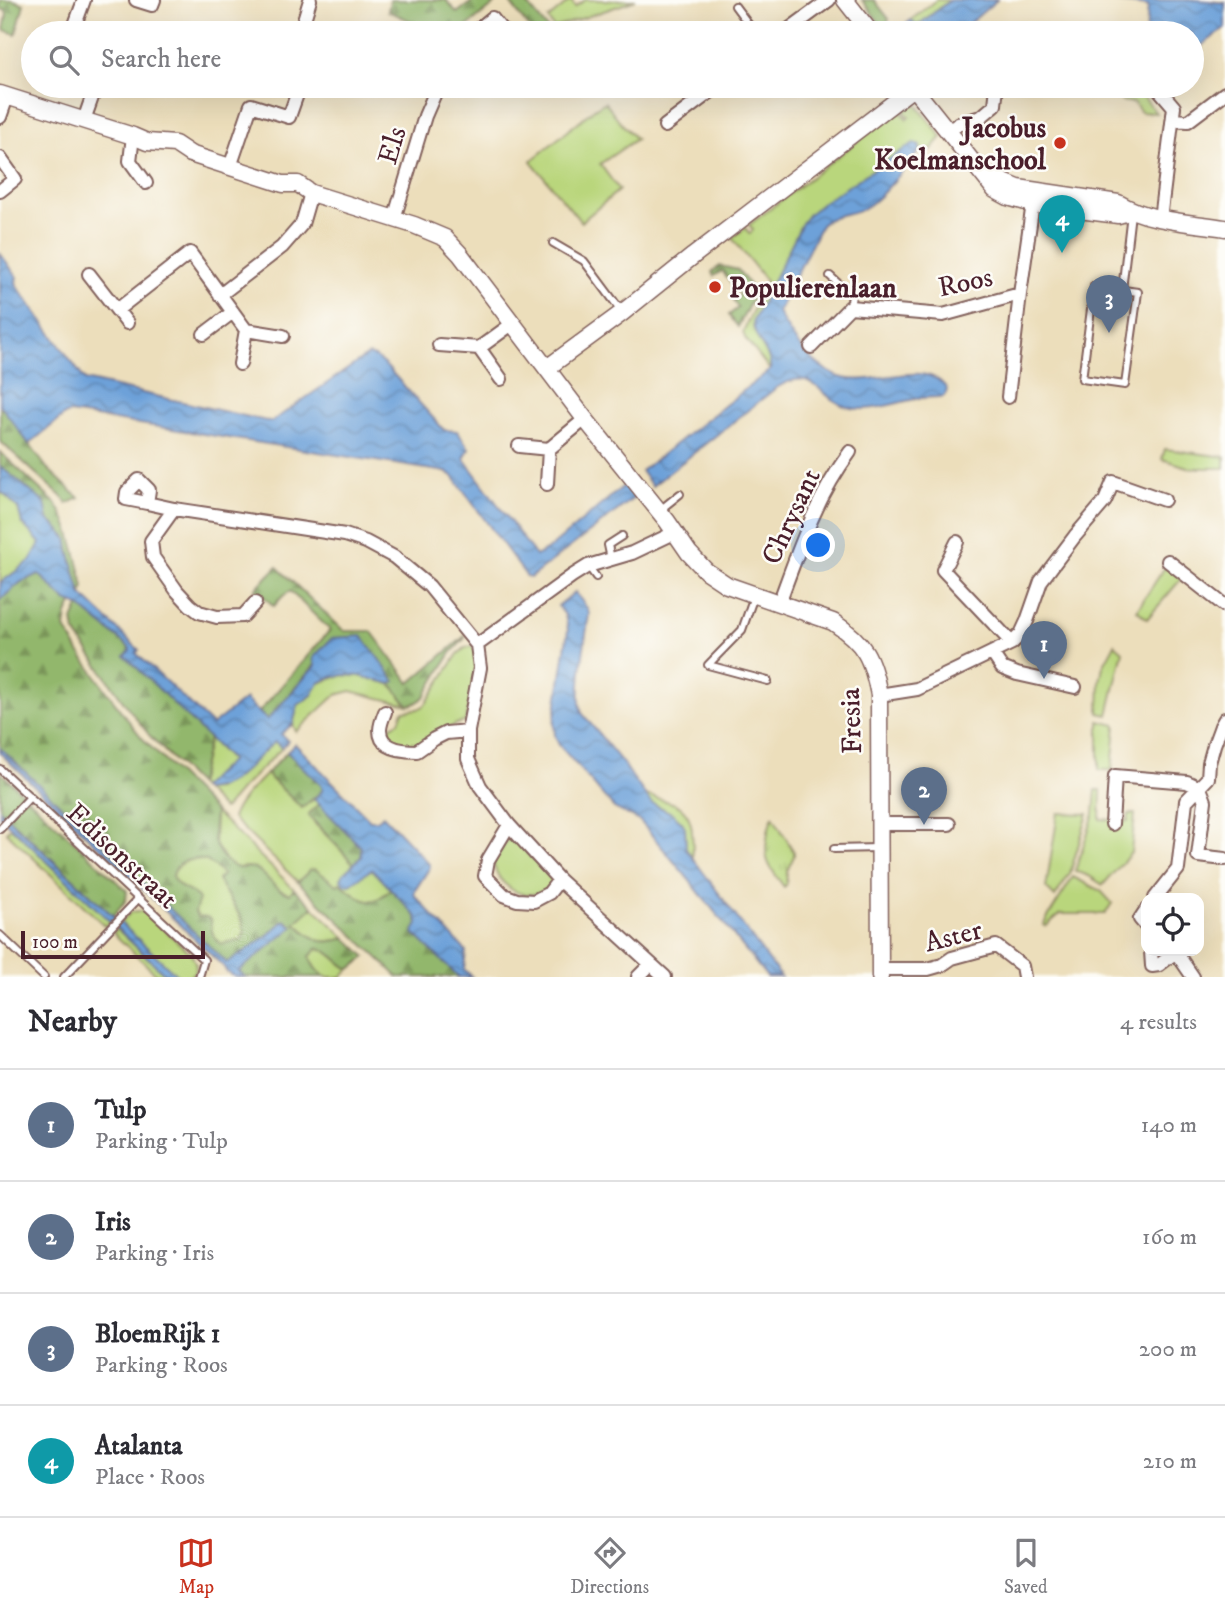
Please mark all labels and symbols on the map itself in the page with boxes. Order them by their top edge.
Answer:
place label: Jacobus Koelmanschool [874,111,1047,178]
street label: Els [370,122,415,169]
marker: Jacobus Koelmanschool [1052,135,1068,151]
pin: 4 [1039,195,1085,253]
street label: Roos [935,260,996,305]
place label: Populierenlaan [729,271,897,306]
pin: 3 [1086,275,1132,333]
marker: Populierenlaan [707,279,723,295]
street label: Chrysant [754,463,829,570]
your location [801,528,835,562]
pin: 1 [1021,621,1067,679]
street label: Fresia [833,687,870,755]
pin: 2 [901,767,947,825]
street label: Edisonstraat [59,796,185,917]
street label: Aster [921,912,986,960]
scale bar [21,928,205,960]

